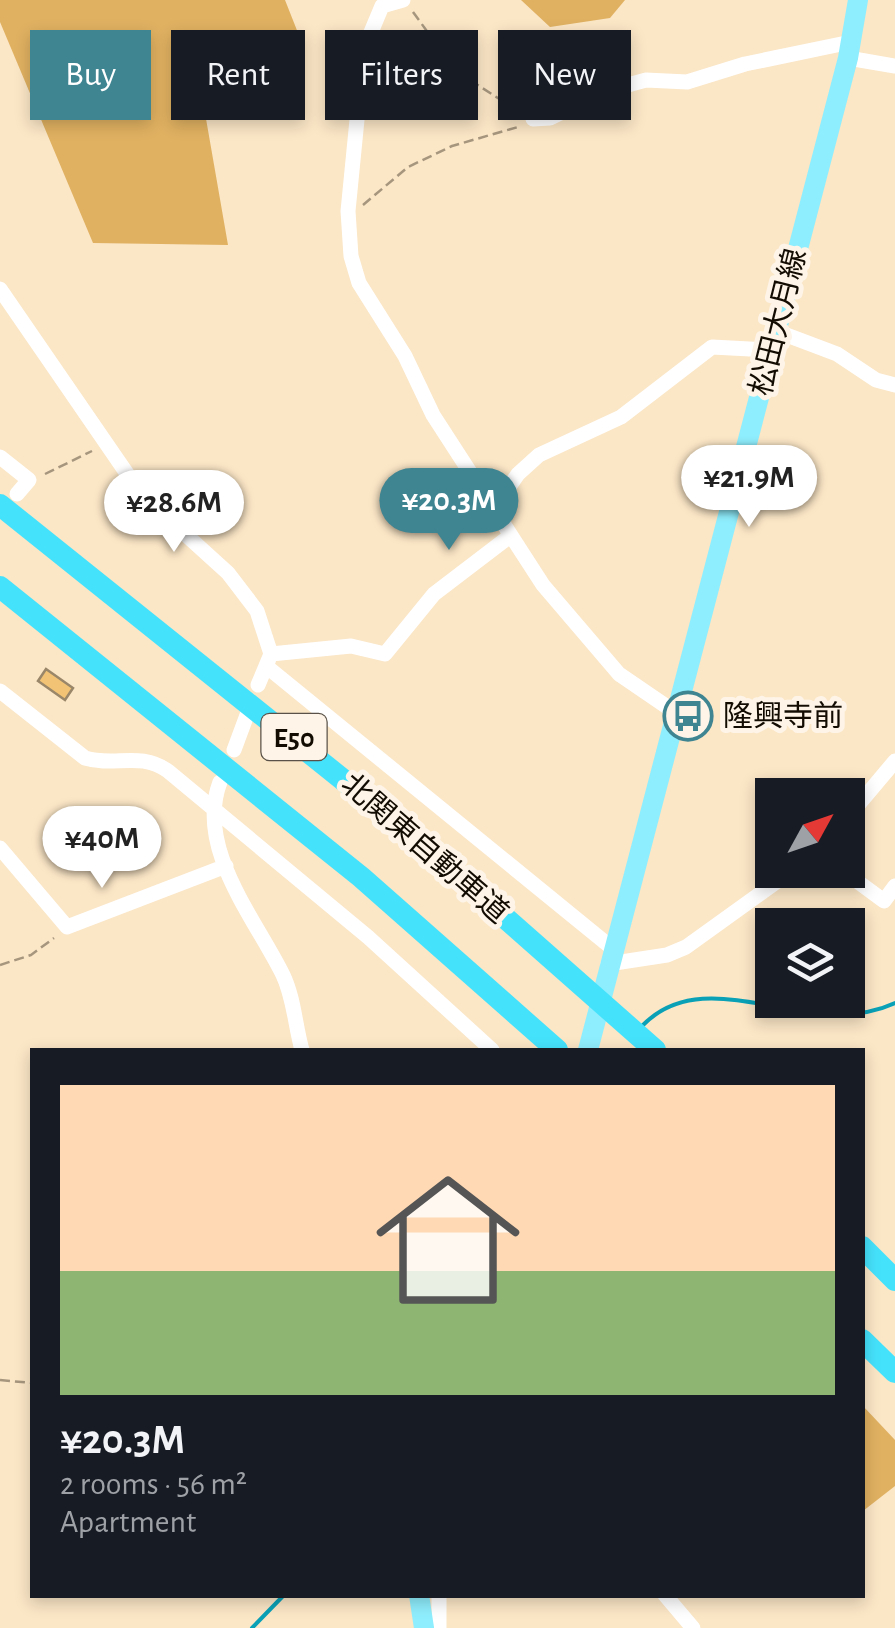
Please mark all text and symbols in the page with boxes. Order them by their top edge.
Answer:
chip: Buy [30,30,151,120]
chip: Rent [171,30,305,120]
chip: Filters [325,30,478,120]
chip: New [498,30,631,120]
street label: 松田大月線 [744,245,812,399]
pin: ¥21.9M [668,445,830,530]
text: ¥21.9M [703,461,795,493]
pin: ¥20.3M [368,468,530,553]
pin: ¥28.6M [93,470,255,555]
text: ¥20.3M [401,484,497,516]
text: ¥28.6M [126,486,222,518]
bus stop icon: 隆興寺前 [662,690,714,742]
place label: 隆興寺前 [723,700,843,732]
road number: E50 [262,714,326,760]
street label: 北関東自動車道 [335,767,515,929]
north arrow [755,778,865,888]
map controls [755,778,865,1018]
pin: ¥40M [43,806,161,891]
text: ¥40M [64,822,140,854]
button: layers [755,908,865,1018]
icon: home [358,1150,538,1330]
text: ¥20.3M [60,1419,185,1461]
text: 2 rooms · 56 m² [60,1468,247,1500]
text: Apartment [60,1506,196,1538]

